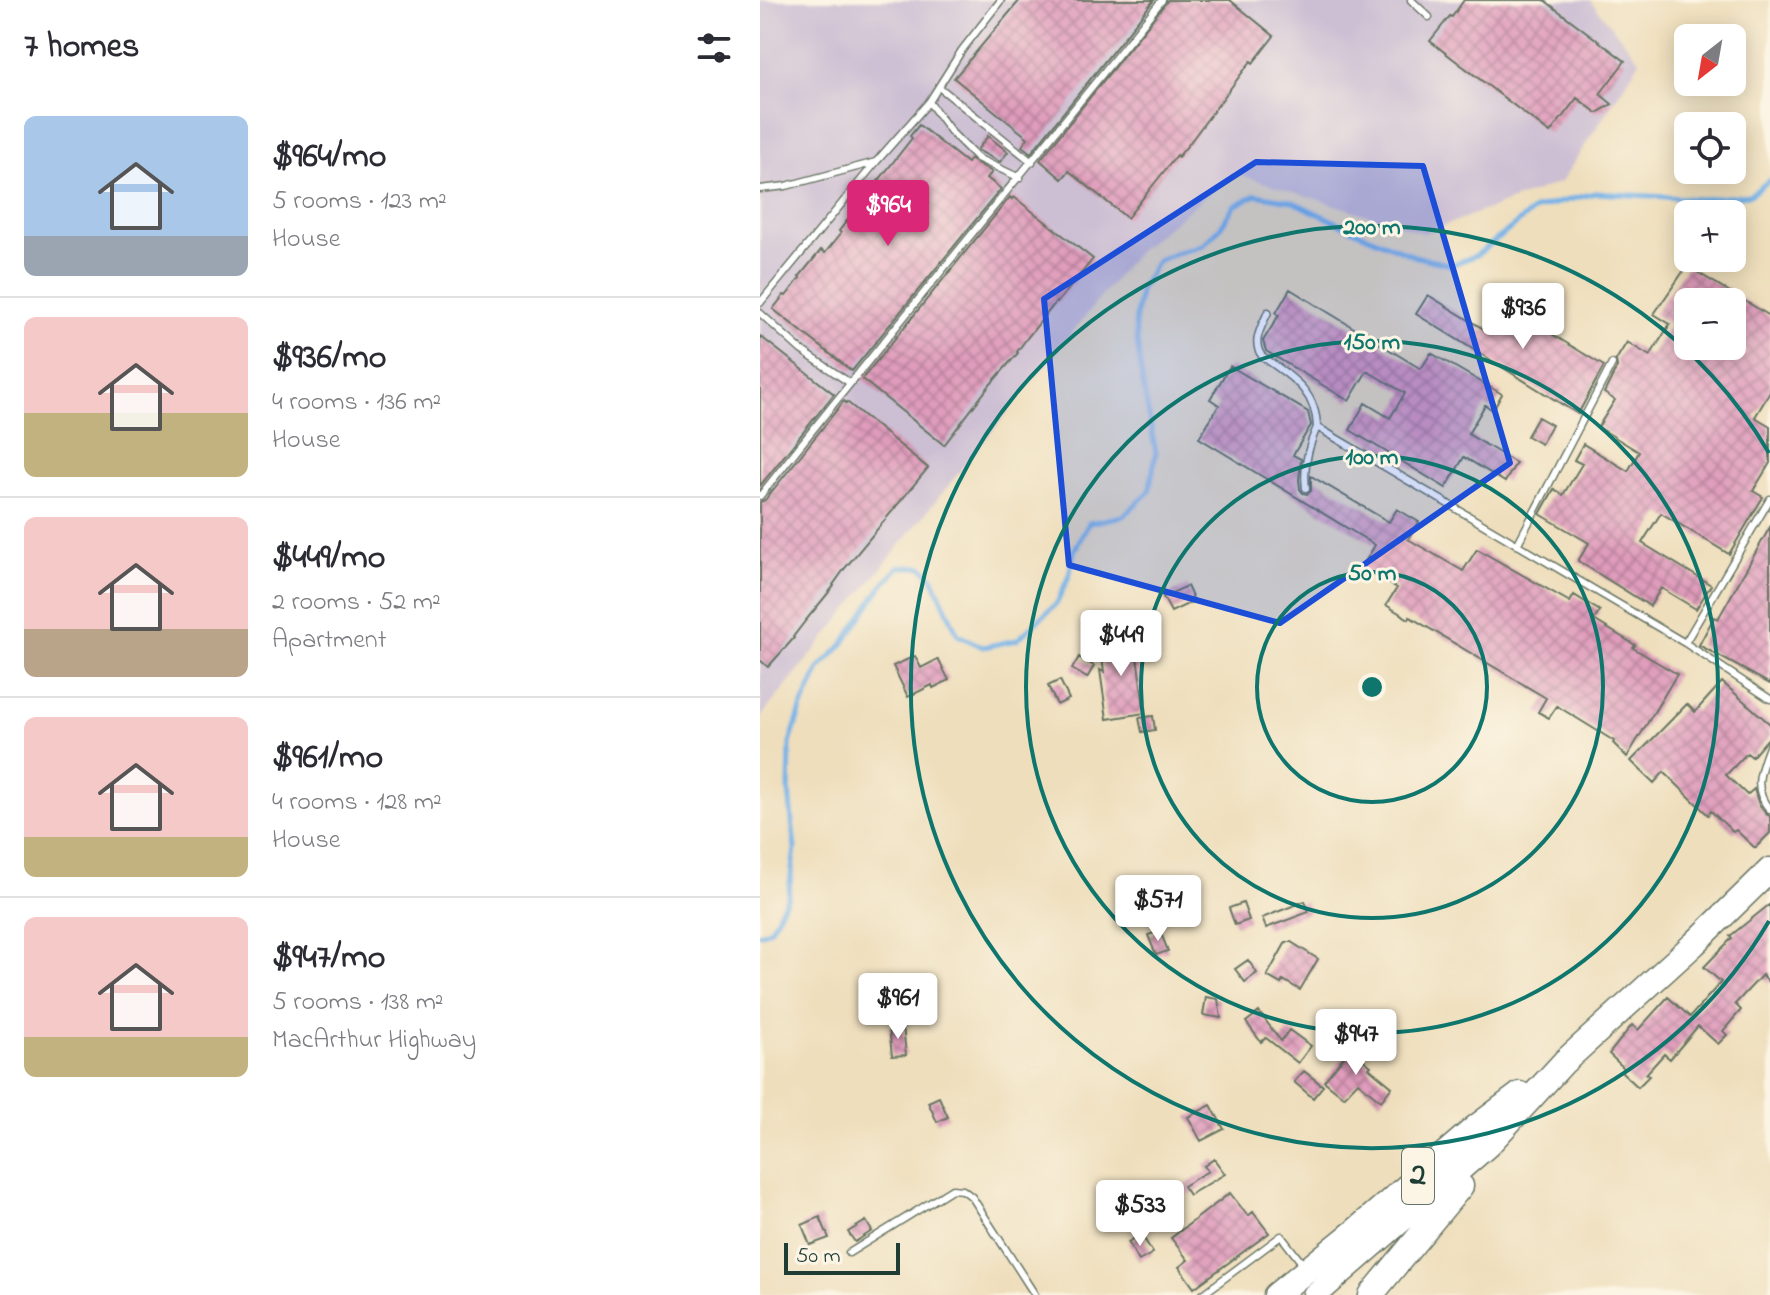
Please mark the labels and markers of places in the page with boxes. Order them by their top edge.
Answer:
pin: $964 [841,180,935,248]
pin: $936 [1476,283,1570,351]
pin: $449 [1074,610,1168,678]
centre of rings [1358,673,1386,701]
pin: $571 [1111,875,1205,943]
pin: $961 [851,973,945,1041]
pin: $947 [1309,1009,1403,1077]
pin: $533 [1093,1180,1187,1248]

